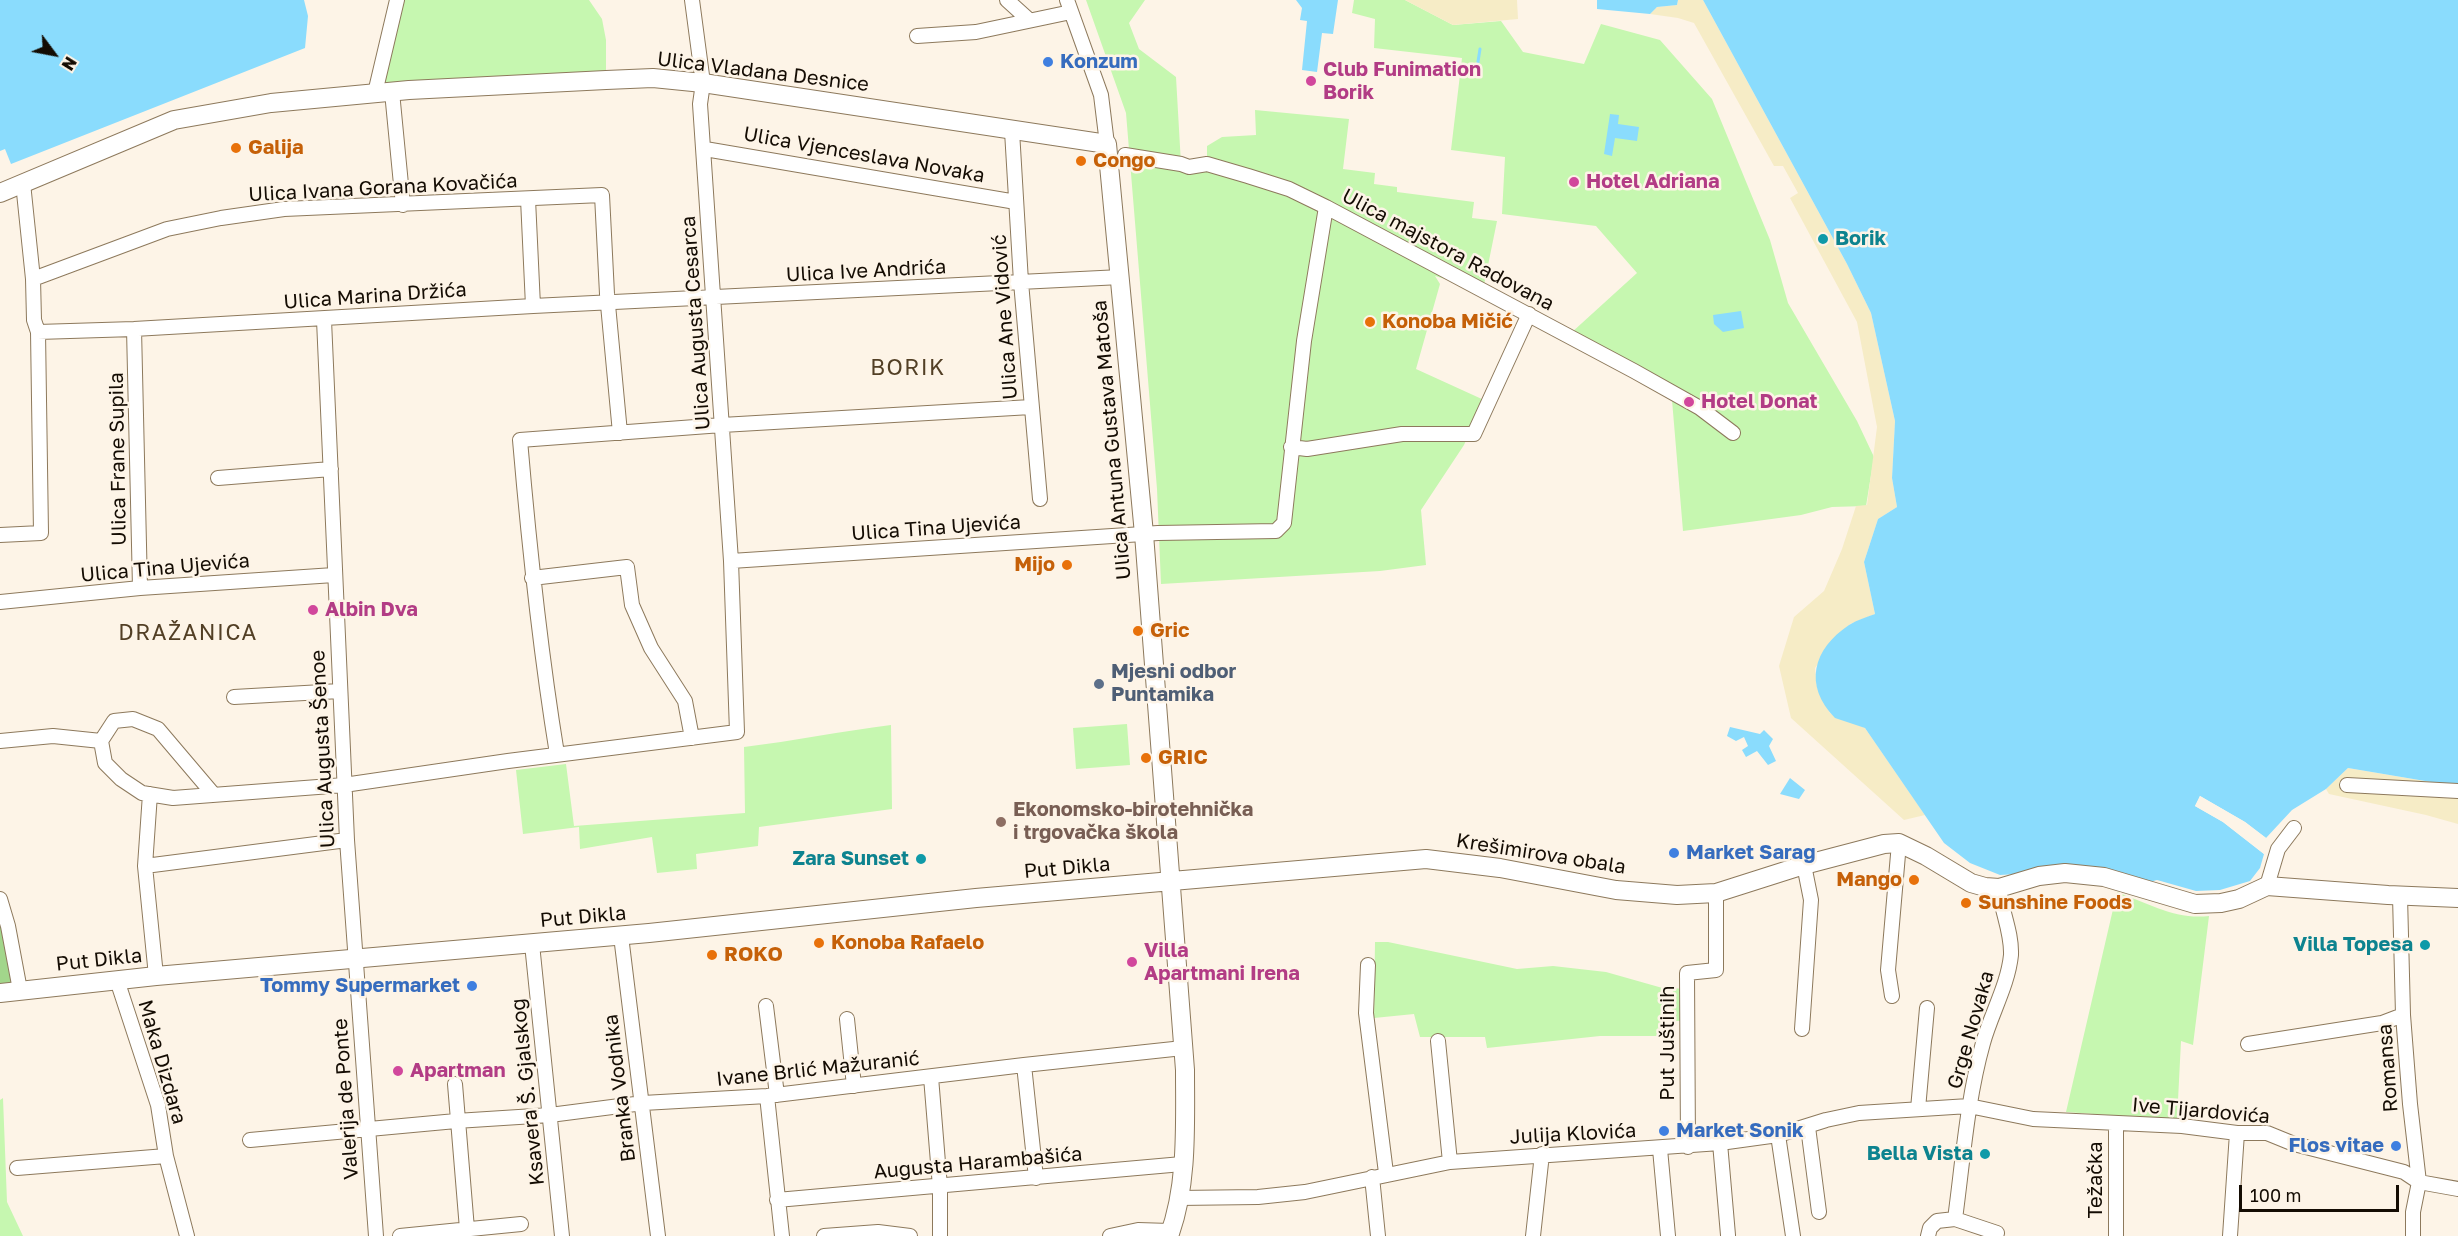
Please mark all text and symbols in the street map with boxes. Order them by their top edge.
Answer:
north arrow [24,24,84,84]
street label: Ulica Vladana Desnice [656,47,870,97]
place label: Konzum [1060,50,1138,74]
text: N [58,53,81,74]
marker: Konzum [1041,55,1055,69]
place label: Club Funimation Borik [1323,58,1481,105]
marker: Club Funimation Borik [1304,74,1318,88]
street label: Ulica Vjenceslava Novaka [741,122,987,188]
place label: Galija [248,136,304,160]
marker: Galija [229,141,243,155]
place label: Congo [1093,149,1156,173]
marker: Congo [1074,154,1088,168]
street label: Ulica Ivana Gorana Kovačića [248,169,518,207]
place label: Hotel Adriana [1586,170,1719,194]
marker: Hotel Adriana [1567,175,1581,189]
street label: Ulica majstora Radovana [1338,184,1558,316]
street label: Ulica Augusta Cesarca [677,215,715,431]
place label: Borik [1835,227,1886,251]
marker: Borik [1816,232,1830,246]
street label: Ulica Ane Vidović [987,233,1023,401]
street label: Ulica Ive Andrića [785,255,947,287]
street label: Ulica Marina Držića [283,278,467,314]
street label: Ulica Antuna Gustava Matoša [1088,299,1136,581]
place label: Konoba Mičić [1382,310,1513,334]
marker: Konoba Mičić [1363,315,1377,329]
district label: BORIK [870,355,946,381]
street label: Ulica Frane Supila [104,372,132,546]
place label: Hotel Donat [1701,390,1818,414]
marker: Hotel Donat [1682,395,1696,409]
street label: Ulica Tina Ujevića [850,510,1022,546]
street label: Ulica Tina Ujevića [79,549,251,587]
place label: Mijo [1014,553,1055,577]
marker: Mijo [1060,558,1074,572]
place label: Albin Dva [325,598,418,622]
marker: Albin Dva [306,603,320,617]
place label: Gric [1150,619,1189,643]
district label: DRAŽANICA [118,620,258,646]
marker: Gric [1131,624,1145,638]
street label: Ulica Augusta Šenoe [306,649,340,849]
place label: Mjesni odbor Puntamika [1111,660,1236,707]
marker: Mjesni odbor Puntamika [1092,677,1106,691]
place label: GRIC [1158,746,1208,770]
marker: GRIC [1139,751,1153,765]
place label: Ekonomsko-birotehnička i trgovačka škola [1013,798,1253,845]
marker: Ekonomsko-birotehnička i trgovačka škola [994,815,1008,829]
street label: Krešimirova obala [1454,829,1628,879]
place label: Market Sarag [1686,841,1816,865]
marker: Market Sarag [1667,846,1681,860]
place label: Zara Sunset [792,847,909,871]
marker: Zara Sunset [914,852,928,866]
street label: Put Dikla [1023,852,1111,884]
place label: Mango [1836,868,1902,892]
marker: Mango [1907,873,1921,887]
place label: Sunshine Foods [1978,891,2132,915]
marker: Sunshine Foods [1959,896,1973,910]
street label: Put Dikla [539,901,627,933]
place label: Konoba Rafaelo [831,931,984,955]
place label: Villa Topesa [2293,933,2413,957]
marker: Konoba Rafaelo [812,936,826,950]
marker: Villa Topesa [2418,938,2432,952]
place label: Villa Apartmani Irena [1144,939,1300,986]
place label: ROKO [724,943,783,967]
street label: Put Dikla [55,944,143,976]
marker: ROKO [705,948,719,962]
marker: Villa Apartmani Irena [1125,955,1139,969]
street label: Grge Novaka [1943,968,1999,1092]
place label: Tommy Supermarket [260,974,460,998]
marker: Tommy Supermarket [465,979,479,993]
street label: Put Juštinih [1656,985,1680,1101]
street label: Maka Dizdara [133,997,191,1127]
street label: Ksavera Š. Gjalskog [506,997,550,1187]
street label: Branka Vodnika [599,1013,641,1163]
street label: Valerija de Ponte [328,1018,364,1180]
street label: Romansa [2373,1023,2403,1113]
street label: Ivane Brlić Mažuranić [715,1046,921,1092]
place label: Apartman [410,1059,505,1083]
marker: Apartman [391,1064,405,1078]
street label: Ive Tijardovića [2131,1093,2271,1129]
street label: Julija Klovića [1509,1119,1637,1149]
place label: Market Sonik [1676,1119,1804,1143]
marker: Market Sonik [1657,1124,1671,1138]
place label: Flos vitae [2288,1134,2384,1158]
marker: Flos vitae [2389,1139,2403,1153]
street label: Augusta Harambašića [873,1142,1083,1184]
place label: Bella Vista [1867,1142,1973,1166]
street label: Težačka [2084,1142,2108,1218]
marker: Bella Vista [1978,1147,1992,1161]
scale bar [2242,1173,2402,1211]
text: 100 m [2250,1184,2301,1206]

